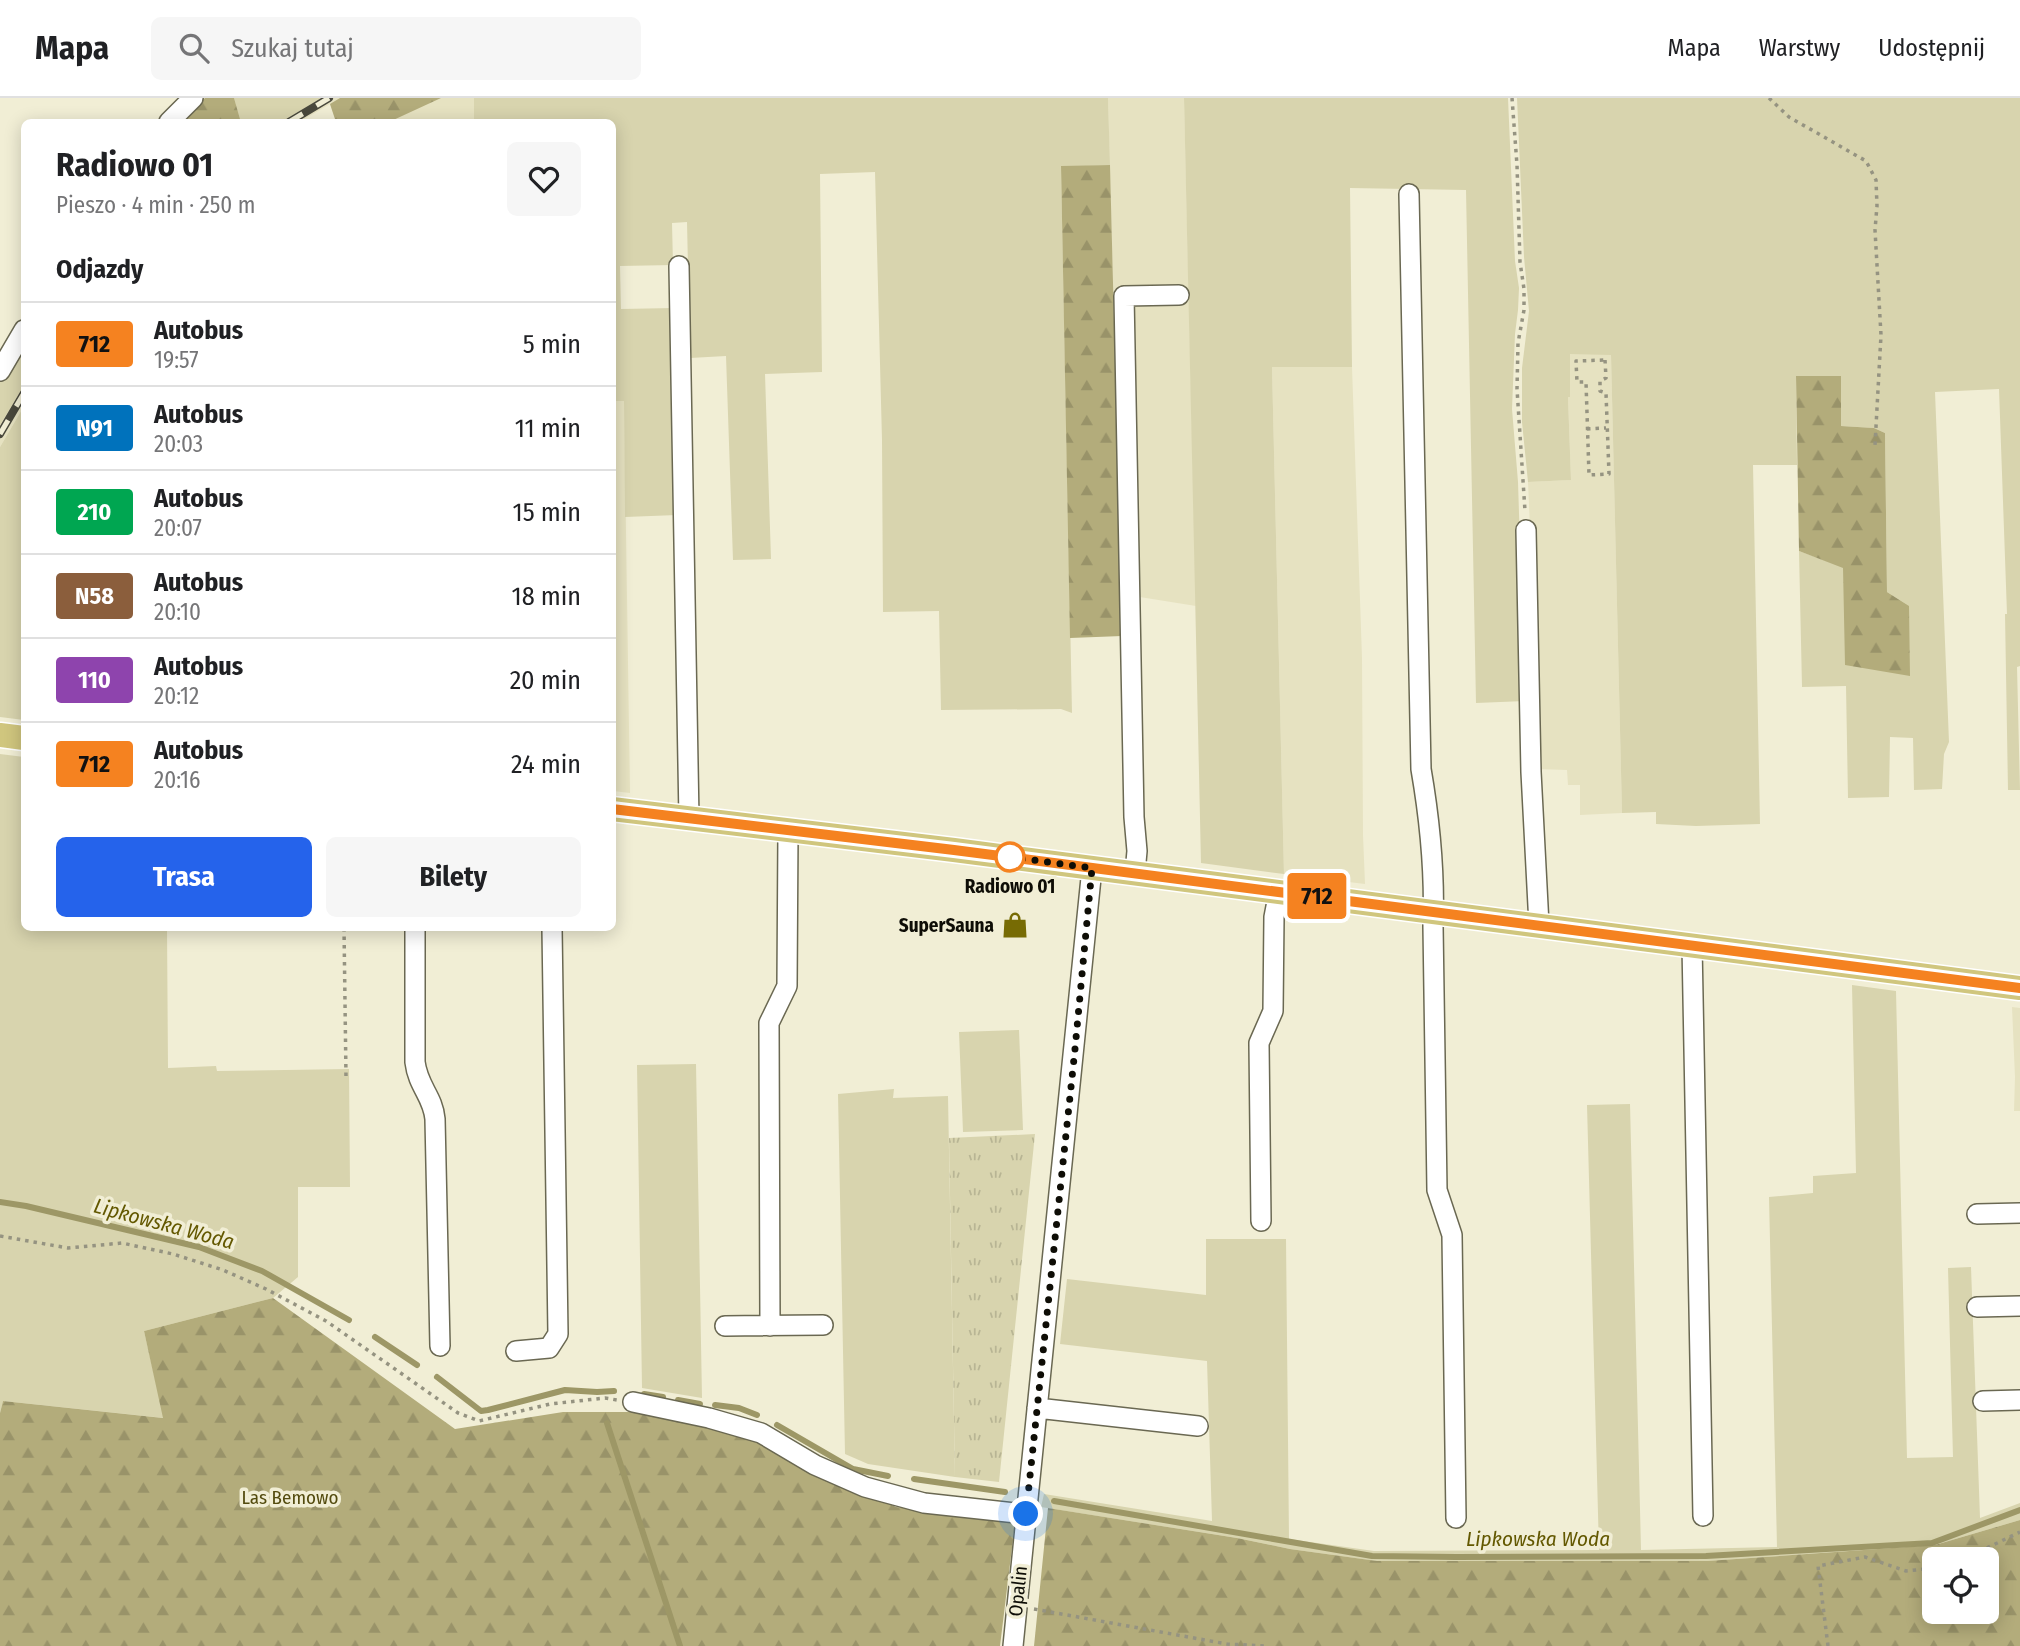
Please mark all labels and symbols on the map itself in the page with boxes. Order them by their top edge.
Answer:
marker: Radiowo 01 [995,842,1025,872]
line badge: 712 [1277,873,1357,919]
place label: Radiowo 01 [965,875,1055,898]
shop icon: SuperSauna [1000,910,1030,940]
place label: SuperSauna [899,914,994,937]
water label: Lipkowska Woda [91,1193,237,1255]
park label: Las Bemowo [242,1486,338,1509]
your location [1008,1496,1043,1531]
water label: Lipkowska Woda [1466,1526,1610,1552]
street label: Opalin [1004,1565,1032,1617]

